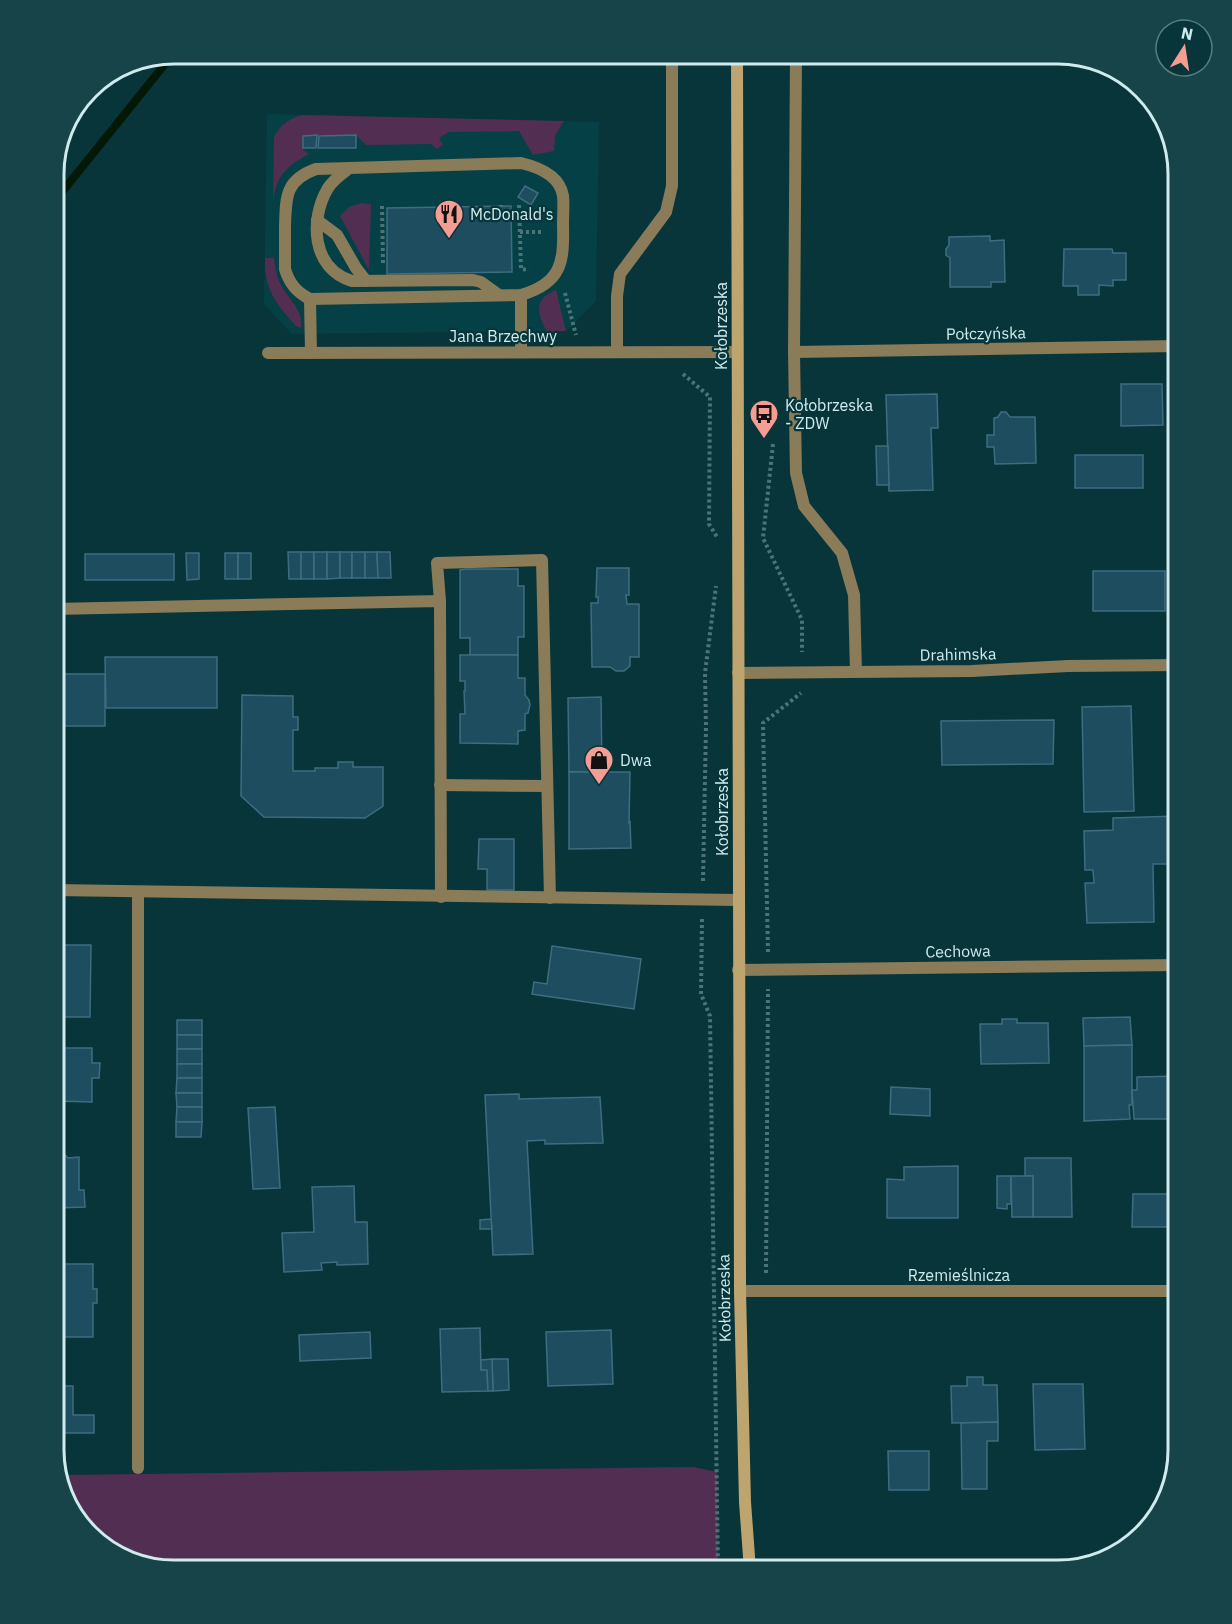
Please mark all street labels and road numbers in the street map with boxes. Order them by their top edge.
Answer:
street label: Kołobrzeska [711,282,731,370]
street label: Połczyńska [946,322,1027,344]
street label: Jana Brzechwy [449,326,557,346]
street label: Drahimska [919,643,997,665]
street label: Kołobrzeska [712,768,732,856]
street label: Cechowa [925,940,991,962]
street label: Kołobrzeska [713,1253,735,1342]
street label: Rzemieślnicza [908,1265,1011,1285]

